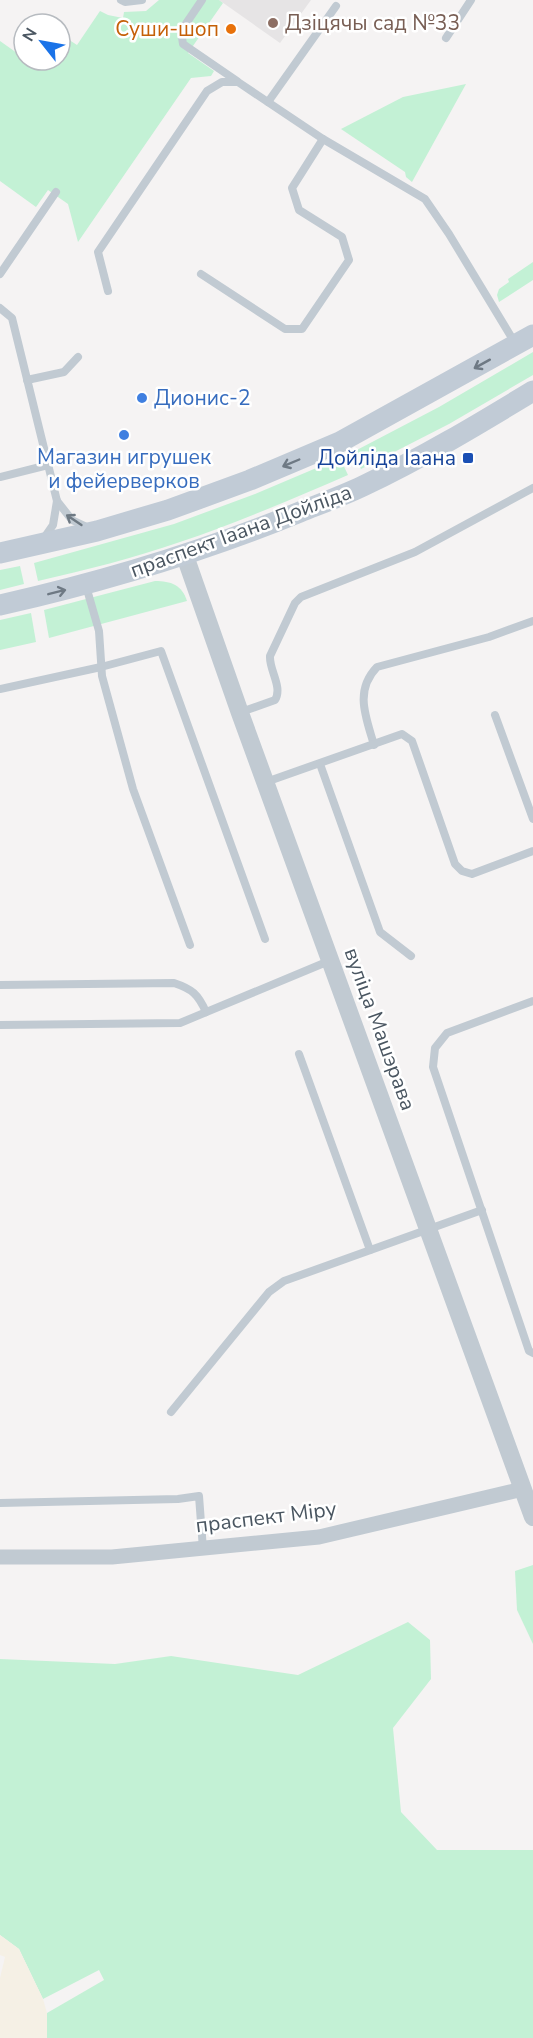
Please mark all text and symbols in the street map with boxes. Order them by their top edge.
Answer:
place label: Дзіцячы сад №33 [285,9,460,37]
north arrow [12,12,72,72]
place label: Суши-шоп [115,15,219,43]
marker: Дзіцячы сад №33 [266,16,280,30]
marker: Суши-шоп [224,22,238,36]
text: N [17,24,43,46]
one-way arrow [474,359,492,370]
place label: Дионис-2 [154,384,251,412]
marker: Дионис-2 [135,391,149,405]
marker: Магазин игрушек и фейерверков [117,428,131,442]
place label: Магазин игрушек и фейерверков [37,443,212,495]
place label: Дойліда Іаана [318,444,456,472]
marker: Дойліда Іаана [461,451,475,465]
one-way arrow [282,458,300,469]
street label: праспект Іаана Дойліда [126,478,356,584]
one-way arrow [66,513,83,526]
one-way arrow [47,585,66,597]
street label: вуліца Машэрава [338,944,422,1114]
street label: праспект Міру [194,1494,338,1540]

